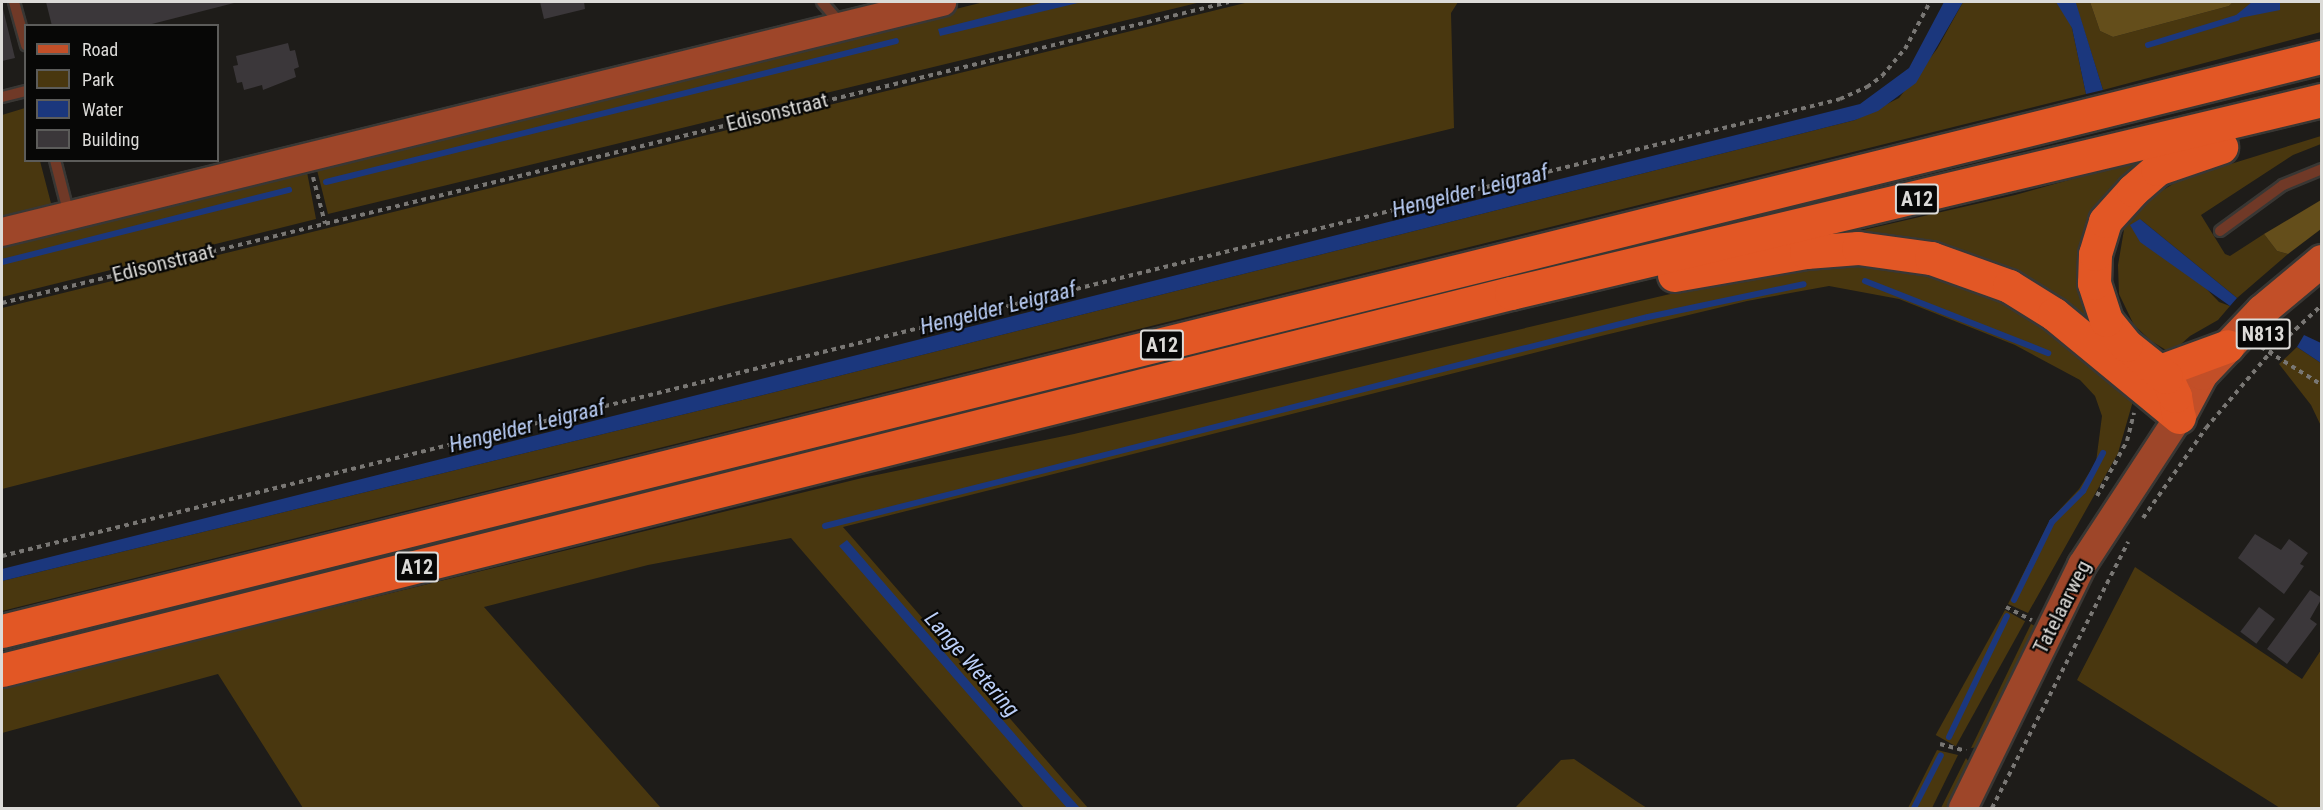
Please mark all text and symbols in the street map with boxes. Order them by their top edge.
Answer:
legend [24,24,219,162]
text: Road [82,39,118,60]
text: Park [82,69,114,90]
street label: Edisonstraat [724,87,830,137]
text: Water [82,99,123,120]
text: Building [82,129,139,150]
water label: Hengelder Leigraaf [1389,159,1551,223]
road number: A12 [1894,182,1940,216]
street label: Edisonstraat [110,238,216,288]
water label: Hengelder Leigraaf [917,276,1079,340]
road number: N813 [2234,317,2292,351]
road number: A12 [1140,328,1184,362]
water label: Hengelder Leigraaf [446,394,608,458]
road number: A12 [394,550,440,584]
street label: Tatelaarweg [2028,556,2096,658]
water label: Lange Wetering [919,606,1025,722]

